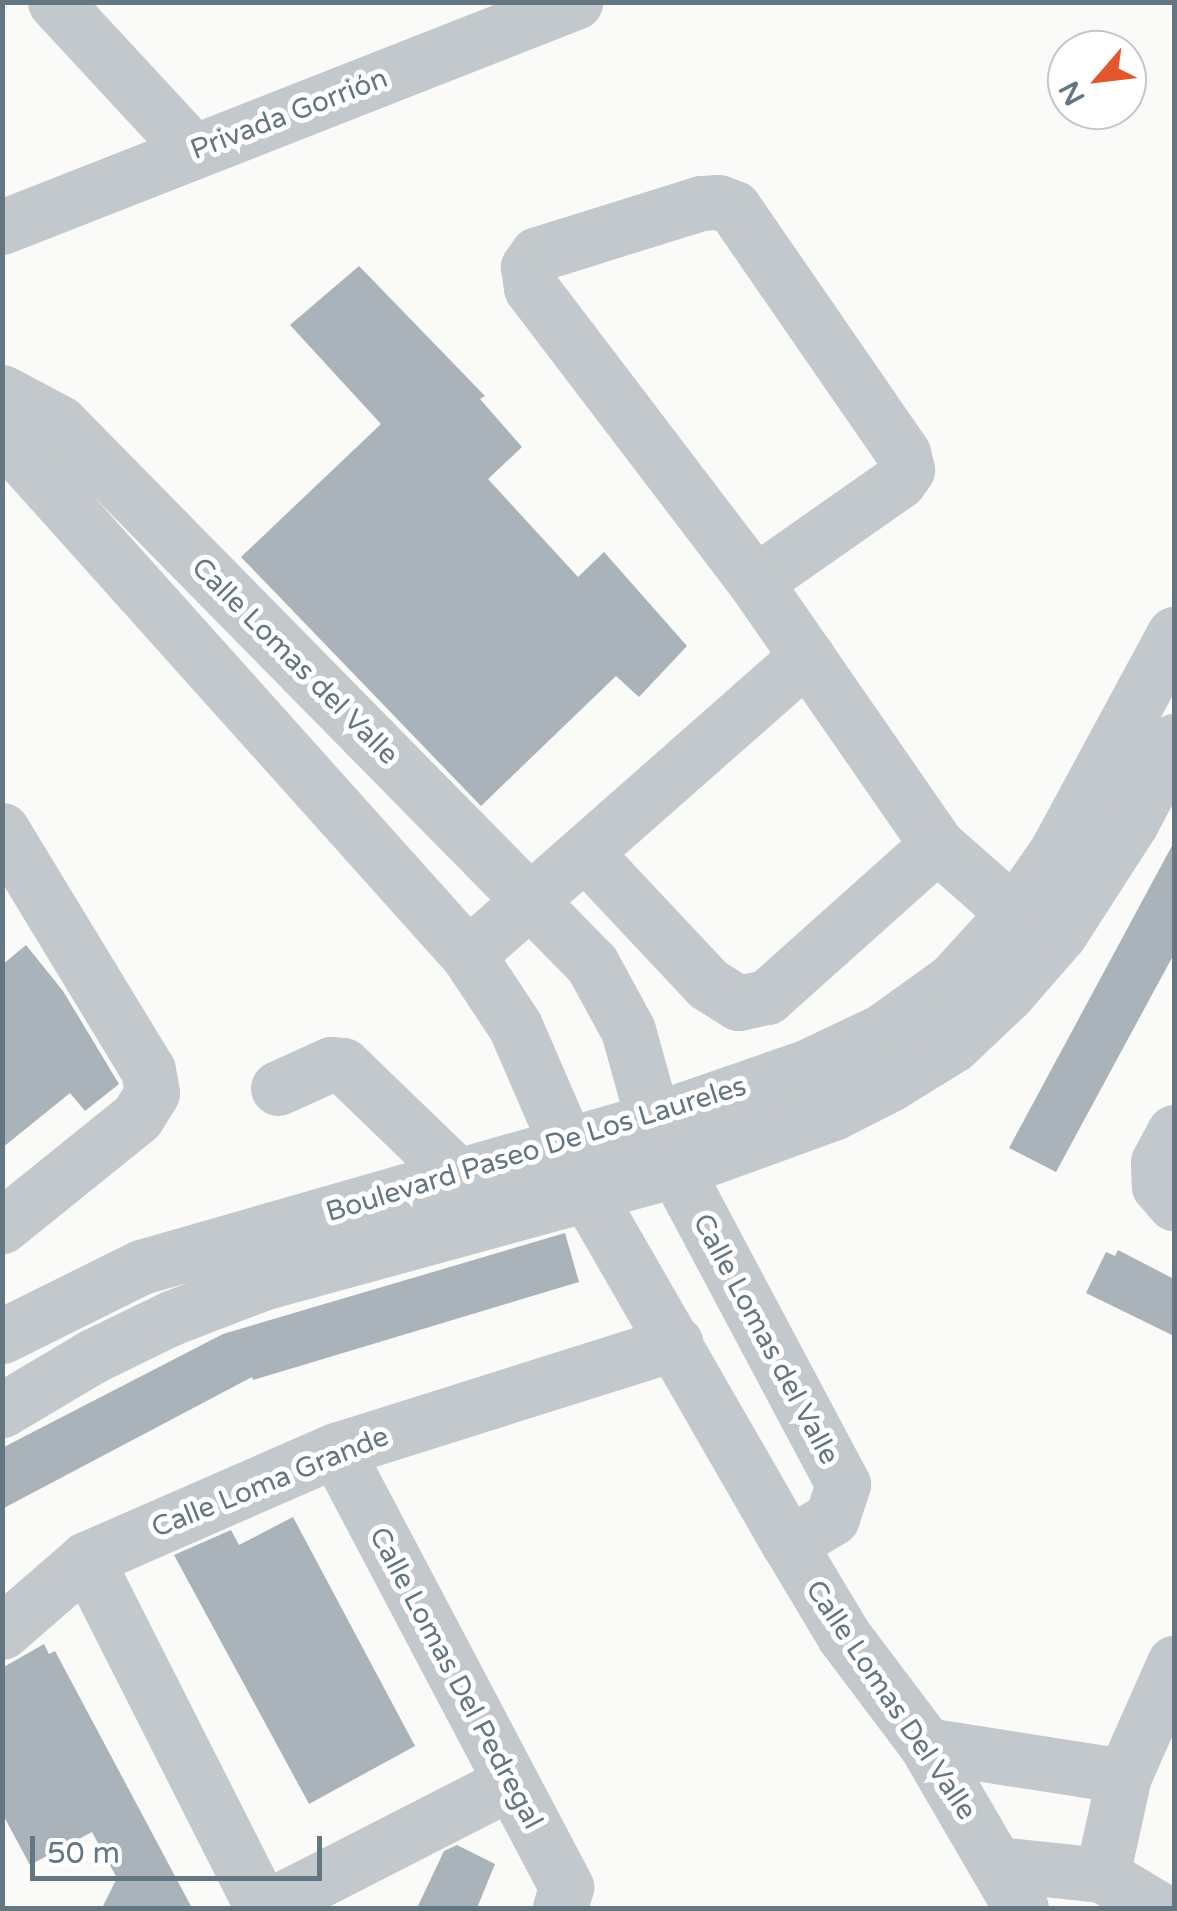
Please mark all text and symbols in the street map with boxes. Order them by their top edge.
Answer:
north arrow [1047,30,1147,130]
street label: Privada Gorrión [186,61,392,167]
text: N [1052,75,1093,111]
street label: Calle Lomas del Valle [185,551,405,771]
street label: Boulevard Paseo De Los Laureles [322,1069,750,1229]
street label: Calle Lomas del Valle [686,1208,846,1470]
street label: Calle Loma Grande [147,1419,393,1545]
street label: Calle Lomas Del Pedregal [362,1521,550,1835]
street label: Calle Lomas Del Valle [798,1574,984,1826]
scale bar [35,1816,328,1878]
text: 50 m [47,1835,120,1872]

